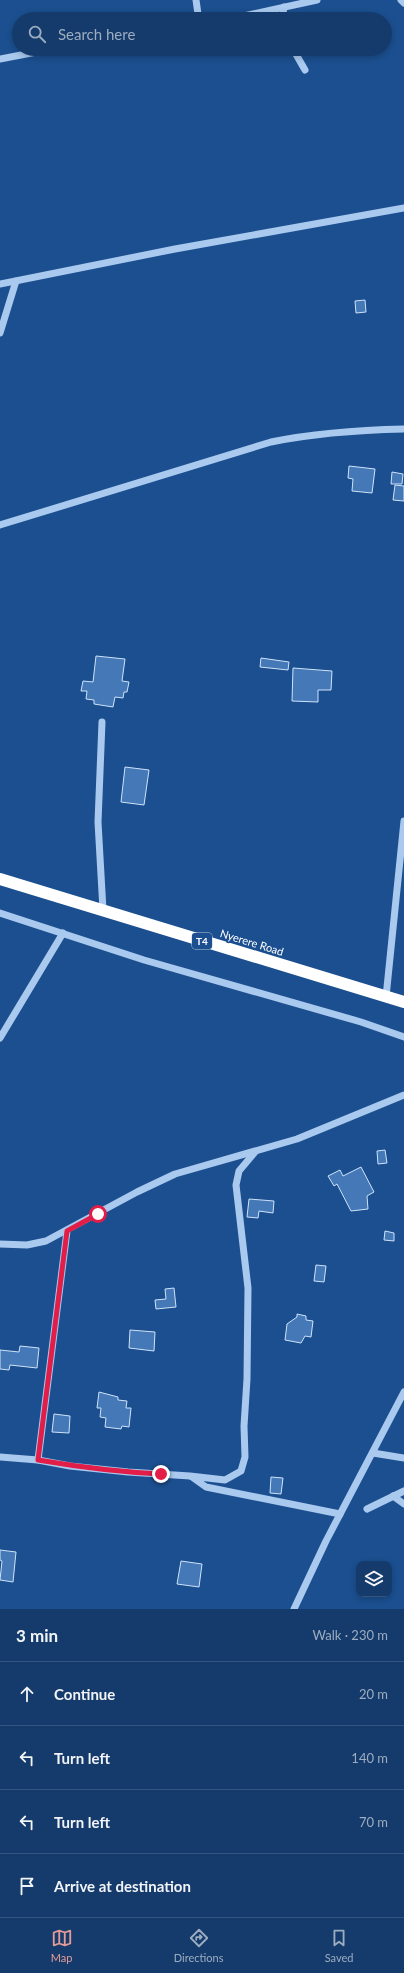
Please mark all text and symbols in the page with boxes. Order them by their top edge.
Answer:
search box [12,12,392,56]
icon: search [26,23,48,45]
text: Search here [58,25,135,43]
street label: Nyerere Road [219,926,285,958]
road number: T4 [192,933,212,949]
route start [89,1205,107,1223]
route end [152,1465,170,1483]
map controls [356,1561,392,1597]
button: layers [356,1561,392,1597]
text: 3 min [16,1625,58,1646]
text: Walk · 230 m [312,1627,388,1643]
icon: ahead [16,1683,38,1705]
text: Continue [54,1685,115,1703]
text: 20 m [359,1686,388,1702]
icon: left [16,1747,38,1769]
text: Turn left [54,1749,110,1767]
text: 140 m [351,1750,388,1766]
icon: left [16,1811,38,1833]
text: Turn left [54,1813,110,1831]
text: 70 m [359,1814,388,1830]
icon: arrive [16,1875,38,1897]
text: Arrive at destination [54,1877,191,1895]
tab: Map [51,1927,73,1964]
tab: Directions [174,1927,223,1964]
tab: Saved [325,1927,353,1964]

